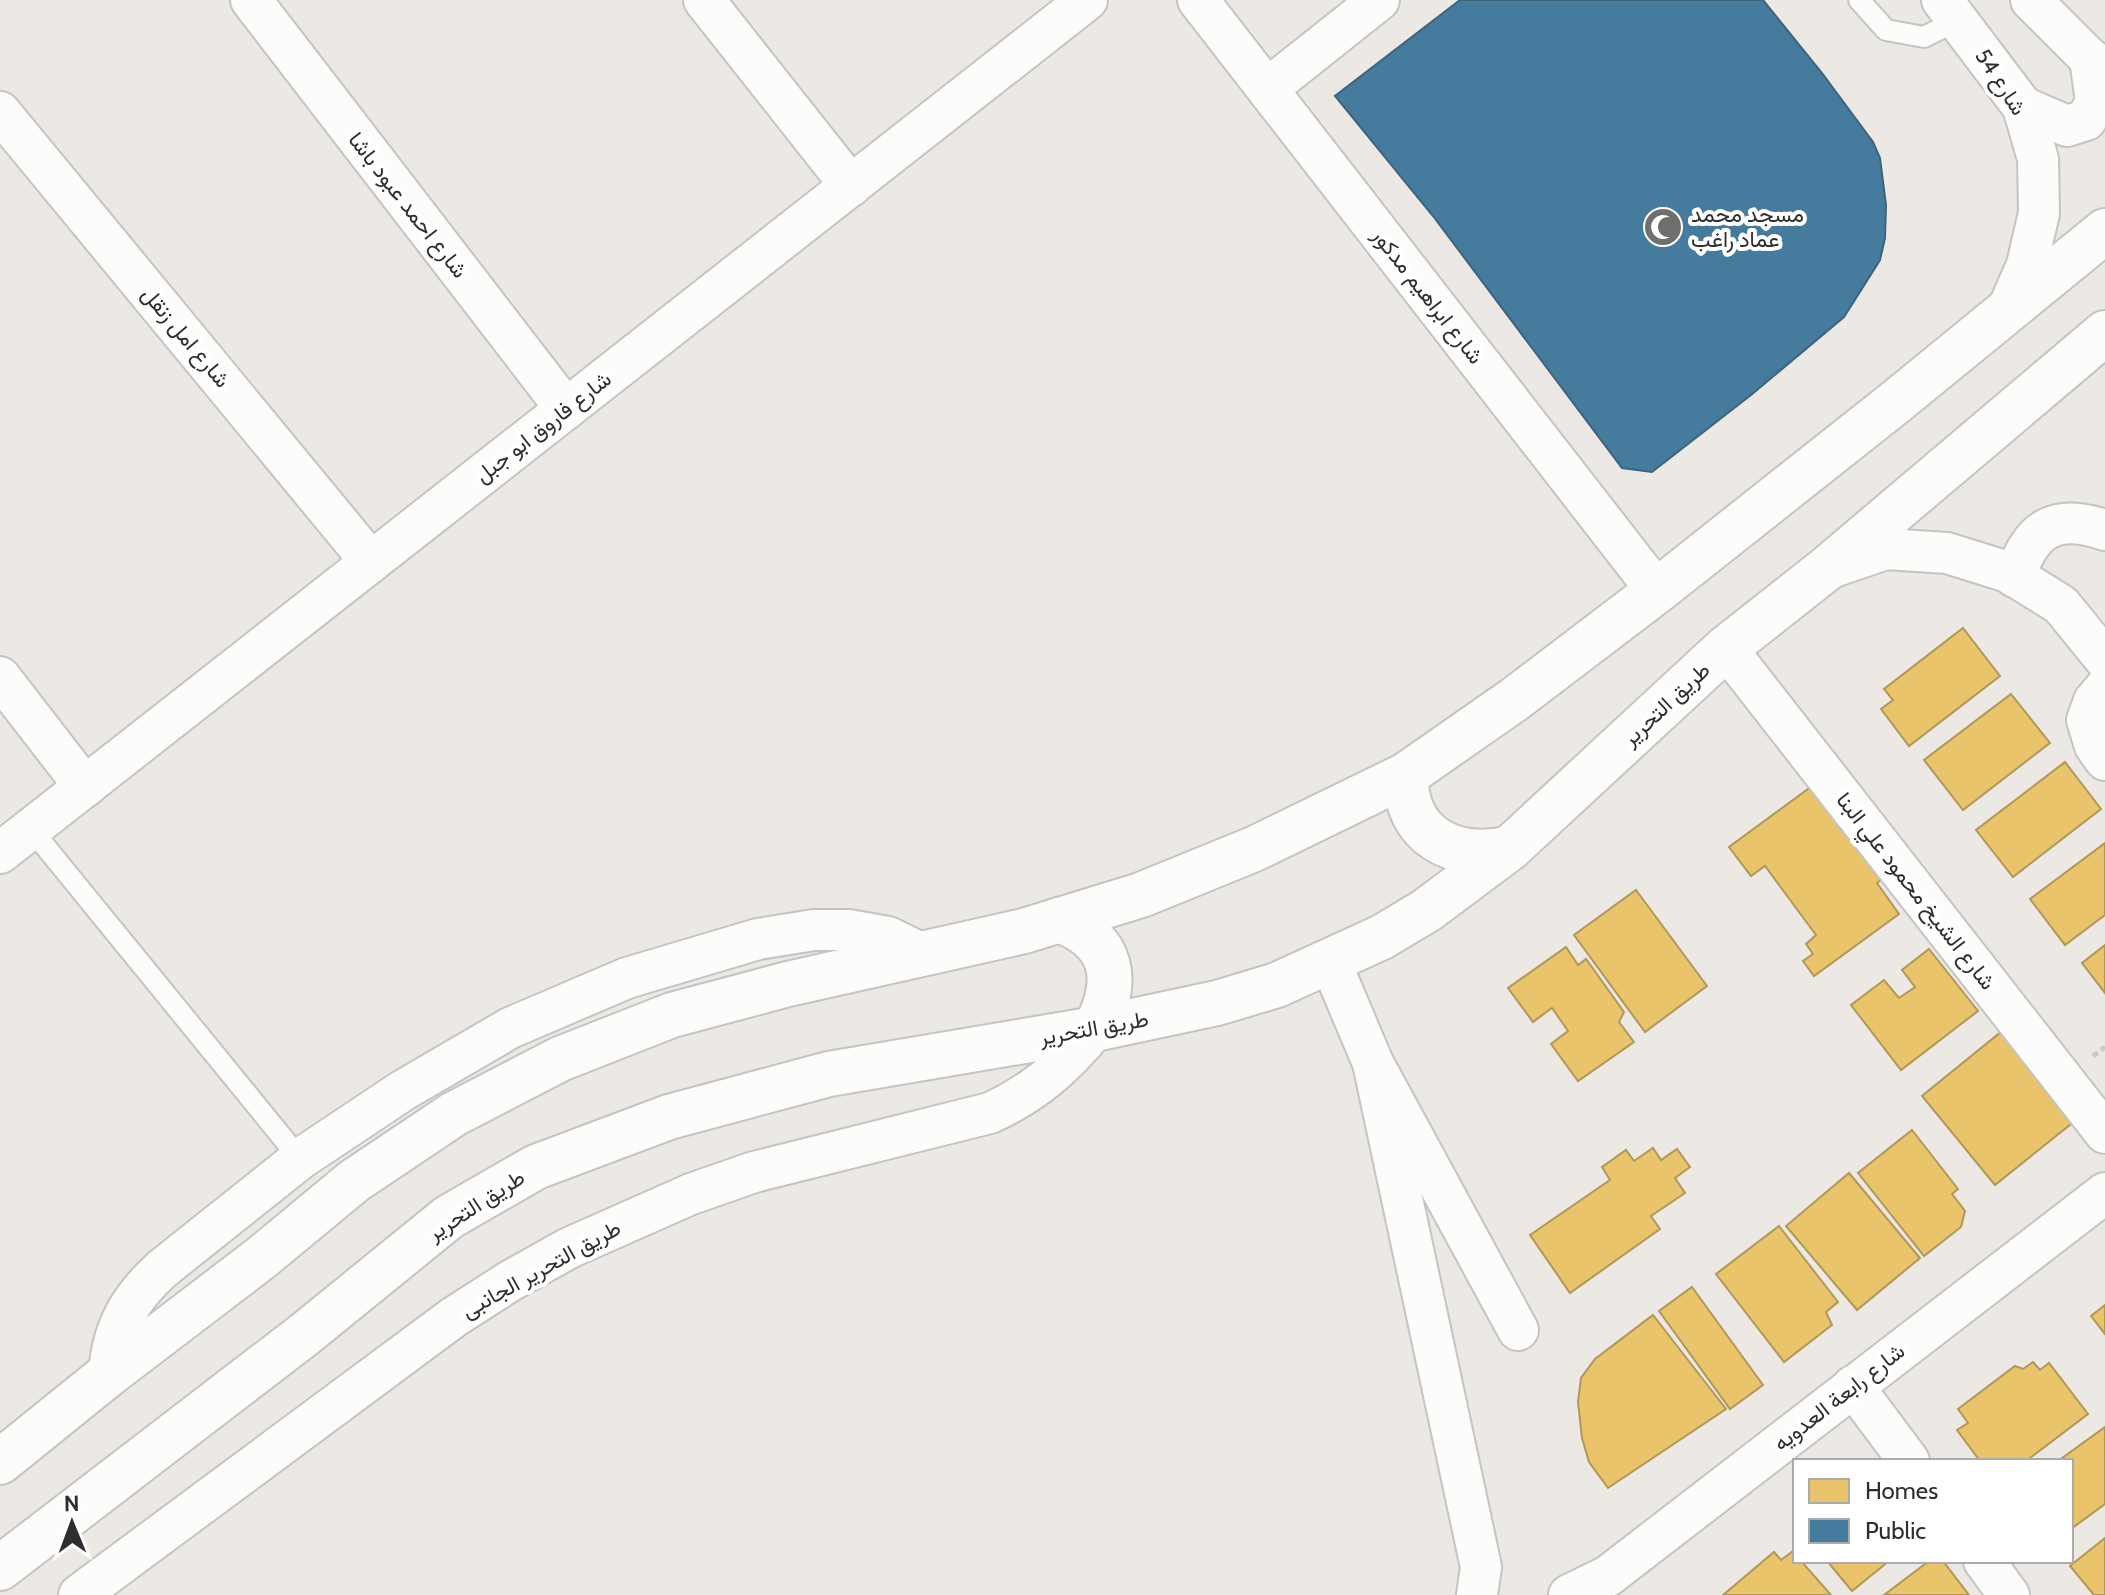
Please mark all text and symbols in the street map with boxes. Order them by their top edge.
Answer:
street label: شارع 54 [1969,44,2032,121]
street label: شارع احمد عبود باشا [342,127,473,284]
place label: مسجد محمد عماد راغب [1691,201,1804,253]
mosque icon: مسجد محمد عماد راغب [1642,206,1684,248]
street label: شارع ابراهيم مدكور [1365,222,1490,370]
street label: شارع امل زنقل [135,281,236,394]
street label: شارع فاروق ابو جبل [469,365,617,489]
street label: طريق التحرير [1616,656,1716,752]
street label: شارع الشيخ محمود علي البنا [1827,787,2001,998]
street label: طريق التحرير [1036,1005,1151,1051]
street label: طريق التحرير [421,1164,530,1247]
street label: طريق التحرير الجانبى [457,1214,625,1324]
street label: شارع رابعة العدويه [1768,1337,1911,1458]
legend [1793,1459,2073,1563]
text: Homes [1865,1476,1938,1505]
north arrow [32,1483,112,1563]
text: N [64,1490,80,1517]
text: Public [1865,1516,1926,1545]

